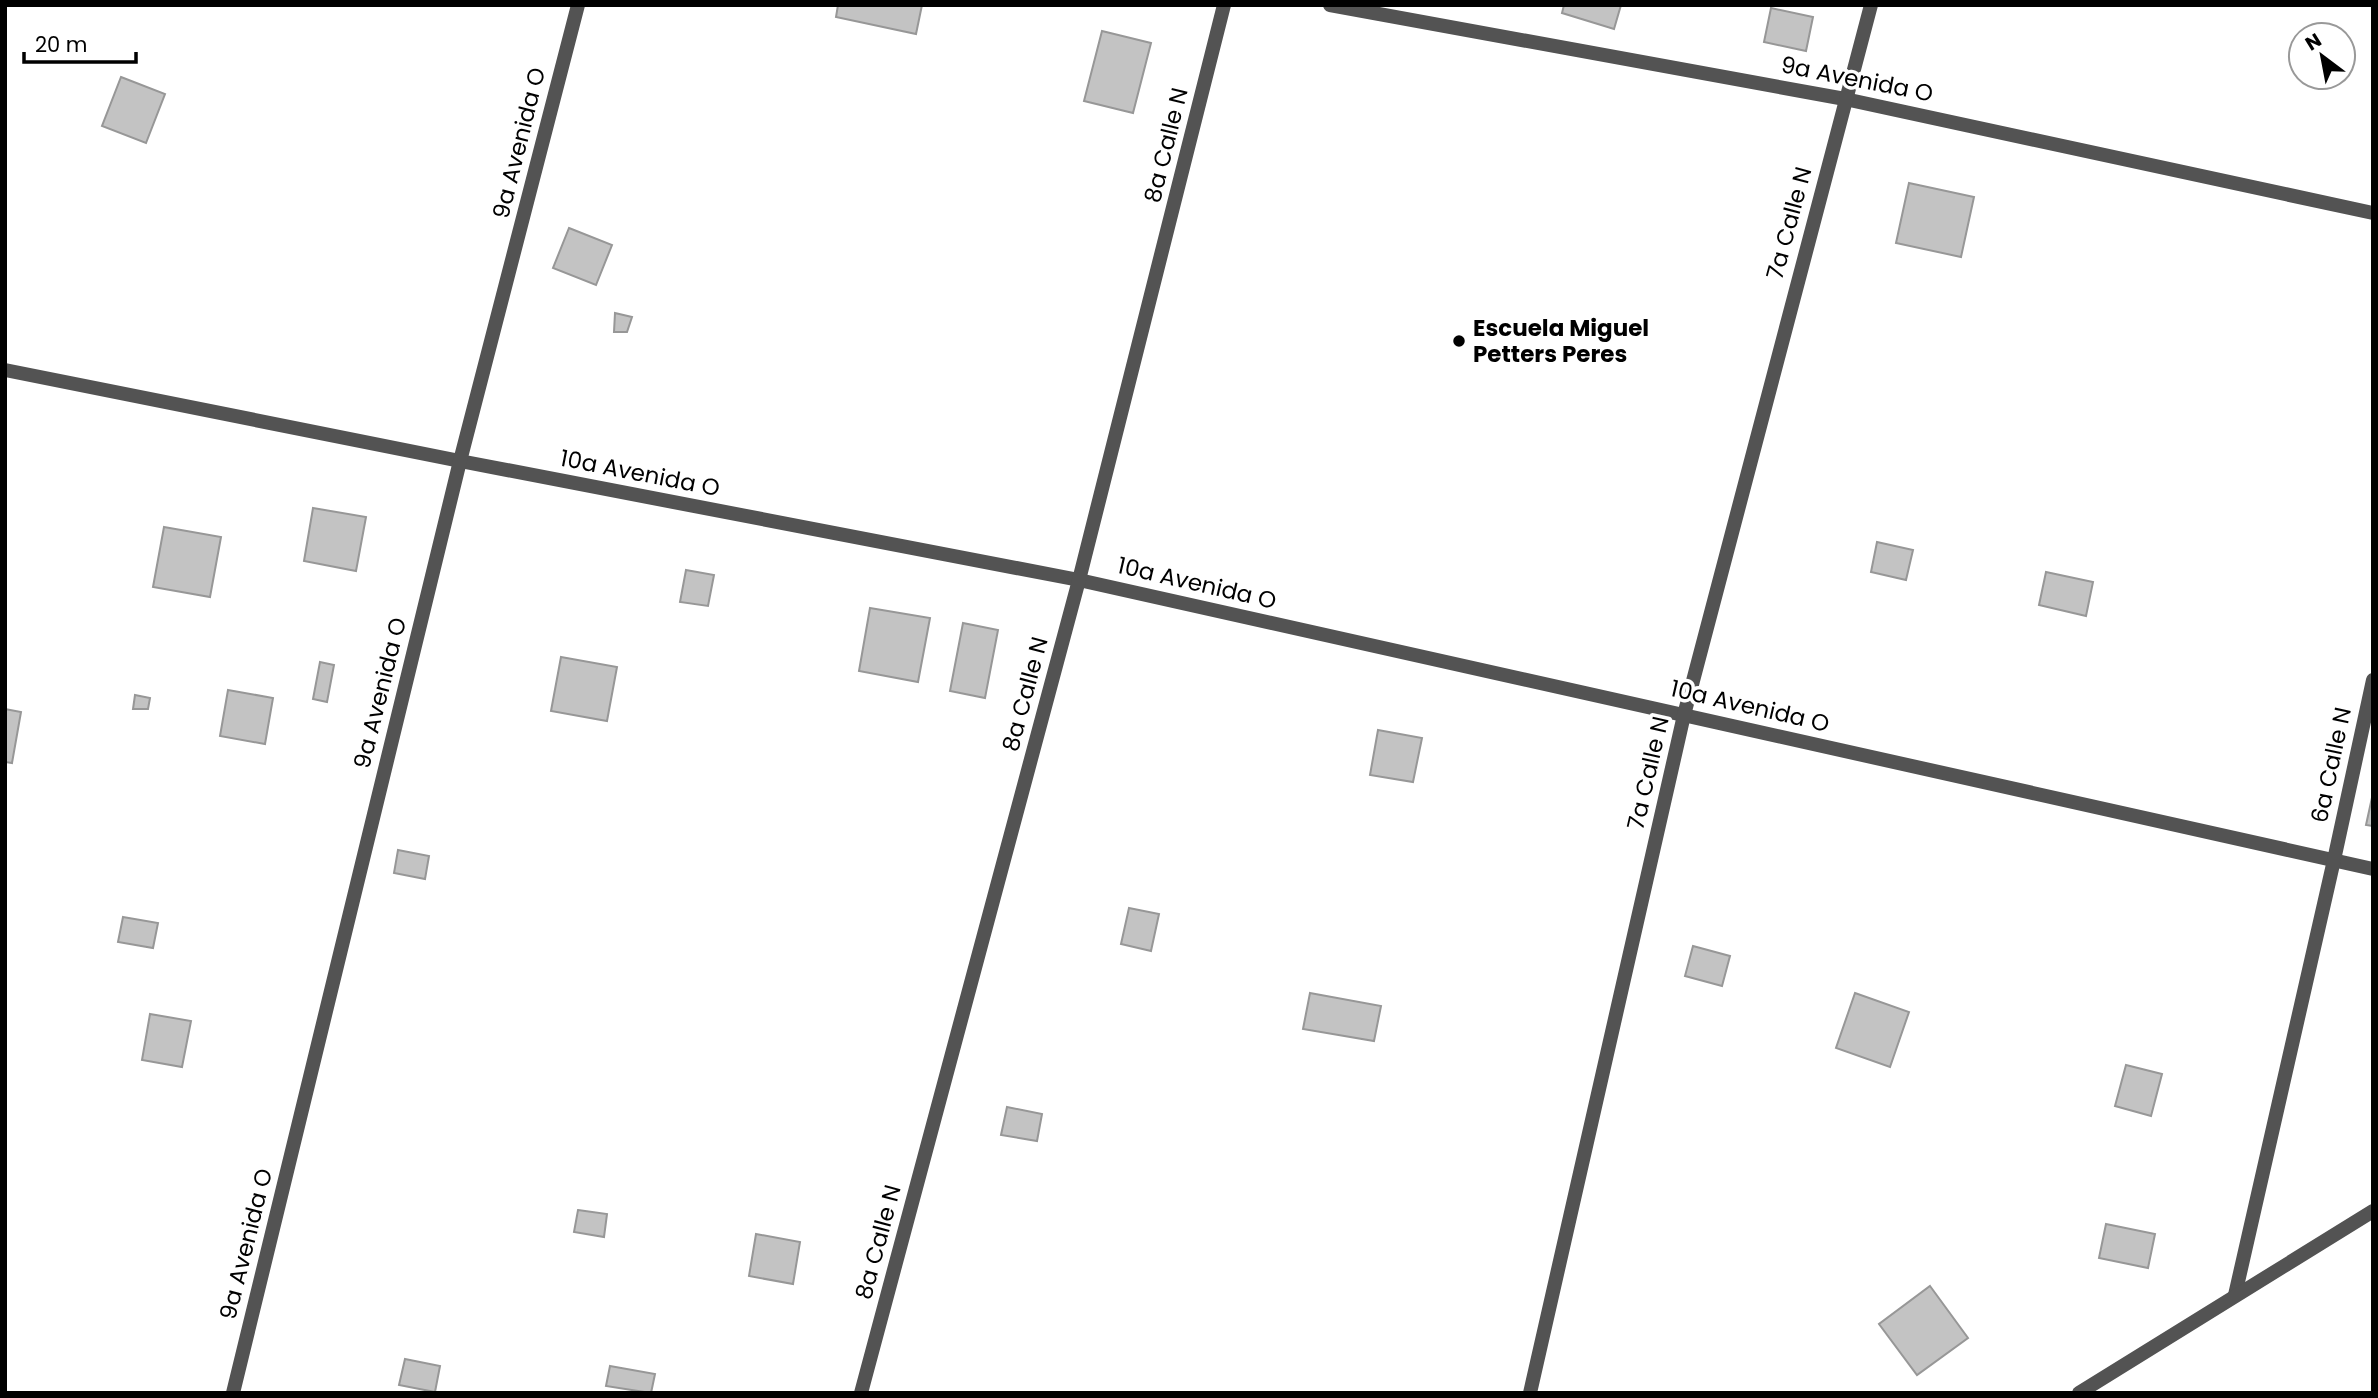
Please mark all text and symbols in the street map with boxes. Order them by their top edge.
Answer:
scale bar [24,21,136,65]
north arrow [2287,21,2357,91]
text: N [2300,27,2326,57]
text: 20 m [35,30,88,59]
street label: 9a Avenida O [1778,49,1936,109]
street label: 9a Avenida O [485,64,553,222]
street label: 8a Calle N [1136,84,1196,206]
street label: 7a Calle N [1759,163,1819,283]
place label: Escuela Miguel Petters Peres [1473,312,1649,370]
marker: Escuela Miguel Petters Peres [1451,333,1467,349]
street label: 10a Avenida O [558,442,722,504]
street label: 10a Avenida O [1115,549,1279,617]
street label: 9a Avenida O [346,614,414,772]
street label: 8a Calle N [994,633,1056,755]
street label: 10a Avenida O [1668,672,1832,740]
street label: 6a Calle N [2303,704,2359,826]
street label: 7a Calle N [1619,713,1677,833]
street label: 9a Avenida O [212,1165,280,1323]
street label: 8a Calle N [847,1181,909,1303]

